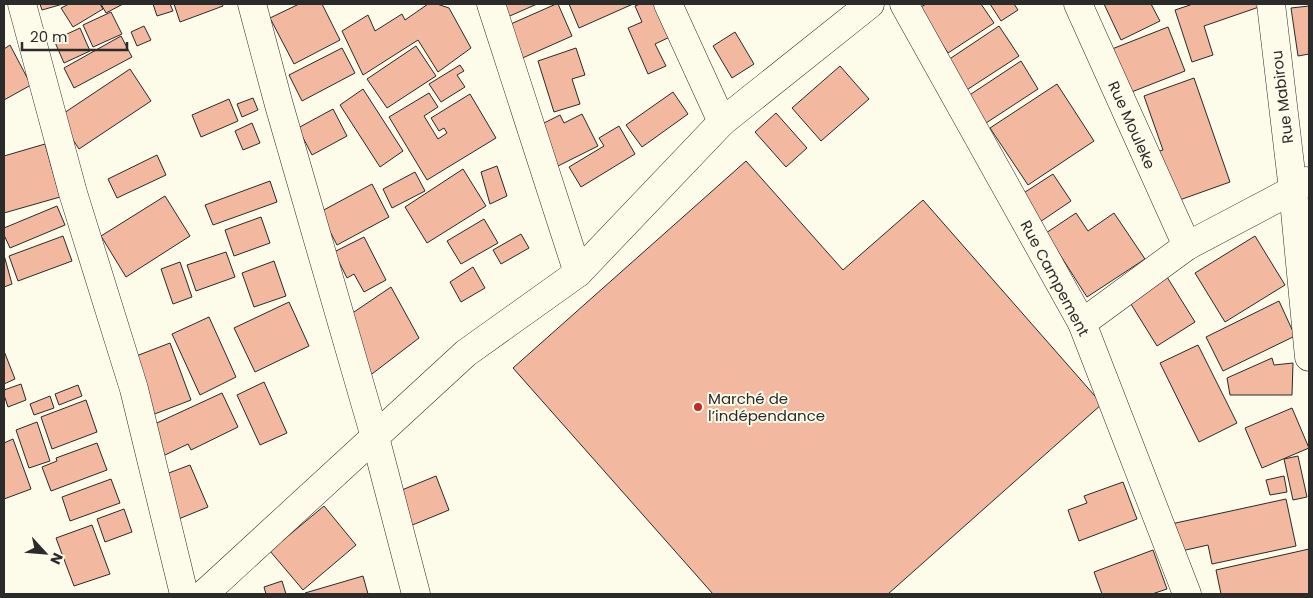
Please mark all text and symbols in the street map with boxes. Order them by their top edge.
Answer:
scale bar [22,20,128,52]
text: 20 m [30,26,68,47]
street label: Rue Mabirou [1266,49,1298,145]
street label: Rue Mouleke [1103,78,1161,172]
street label: Rue Campement [1016,216,1094,340]
place label: Marché de l’indépendance [708,388,825,426]
marker: Marché de l’indépendance [692,401,704,413]
north arrow [20,528,70,578]
text: N [45,550,68,568]

